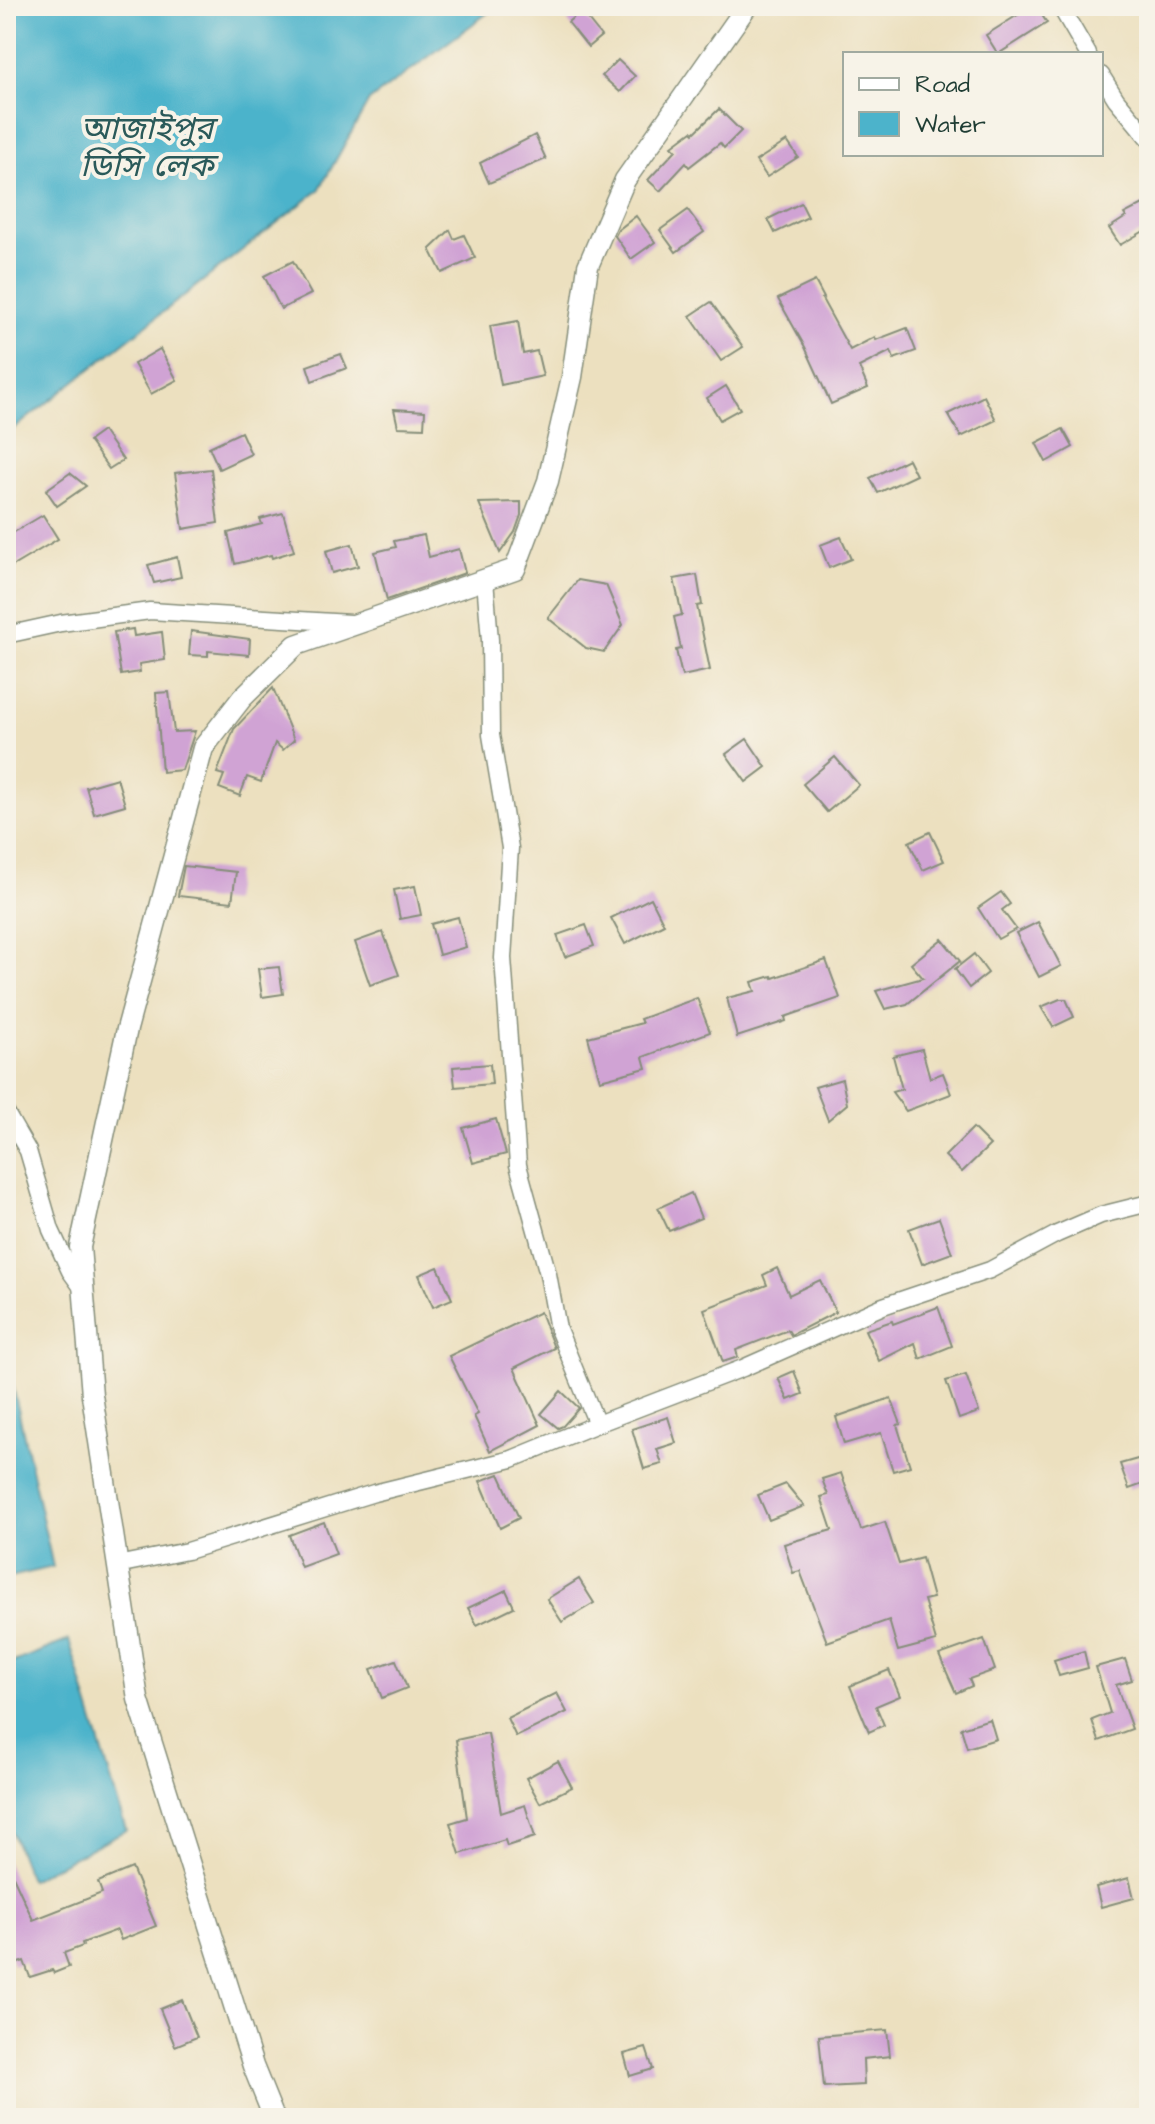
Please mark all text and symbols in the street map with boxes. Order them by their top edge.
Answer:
legend [843,52,1103,156]
text: Road [915,68,970,102]
water label: আজাইপুর ডিসি লেক [80,107,220,189]
text: Water [915,108,986,142]

